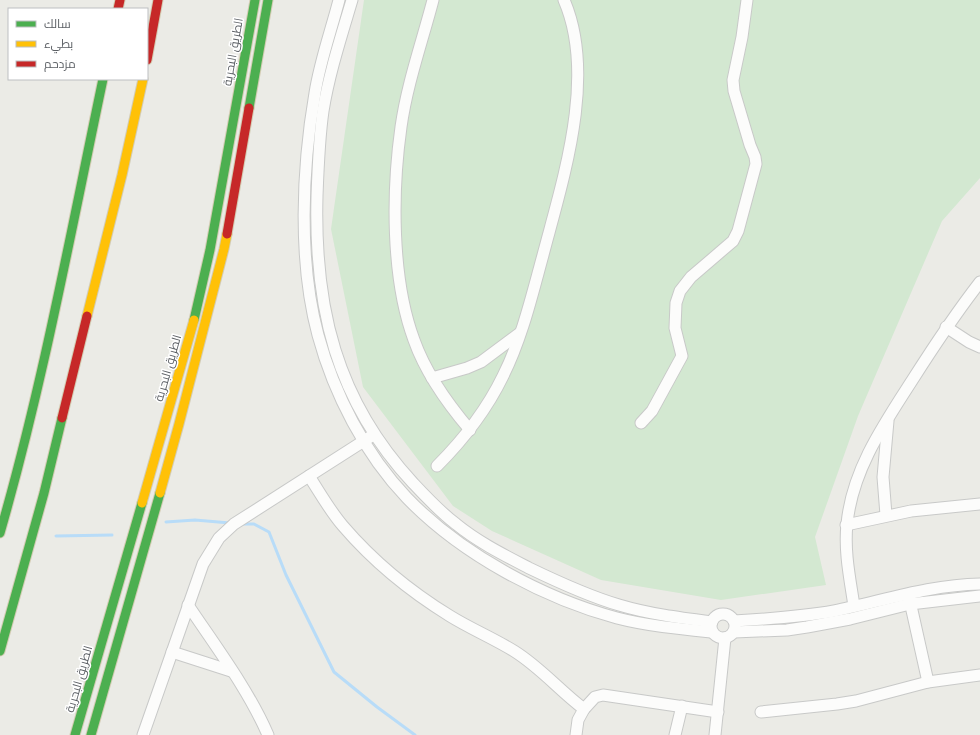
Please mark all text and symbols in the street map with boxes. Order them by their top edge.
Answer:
legend [8,8,148,80]
text: سالك [44,17,71,31]
street label: الطريق البحرية [220,17,246,87]
text: بطيء [44,37,73,54]
text: مزدحم [44,57,76,72]
street label: الطريق البحرية [152,333,184,403]
street label: الطريق البحرية [63,644,95,714]

